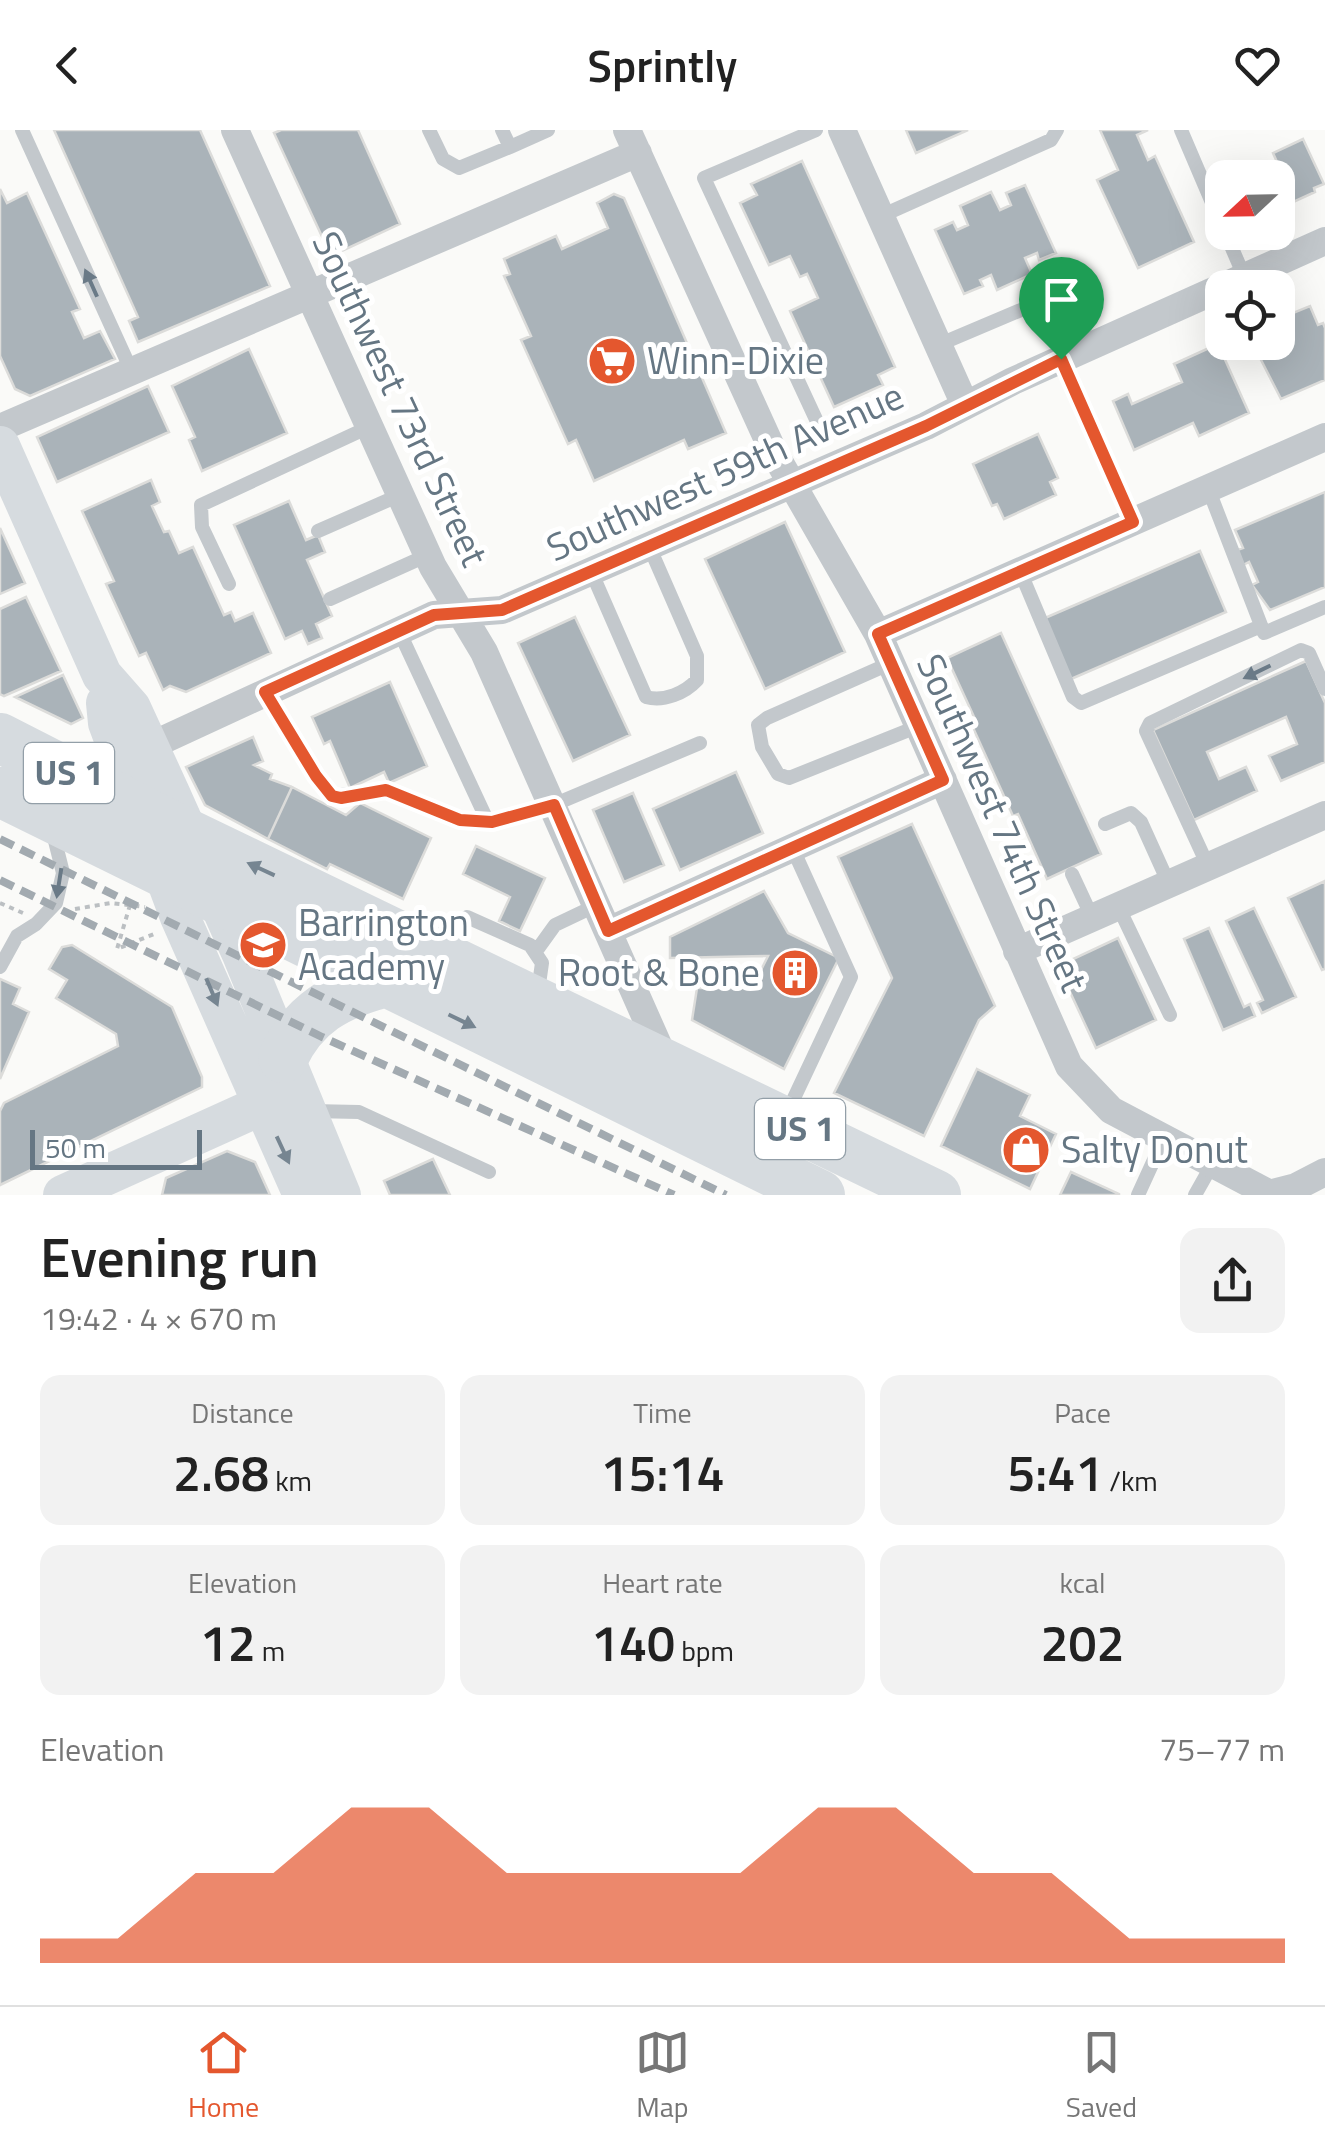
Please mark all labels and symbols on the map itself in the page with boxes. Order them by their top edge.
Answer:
north arrow [1205,160,1295,250]
street label: Southwest 73rd Street [298,222,504,575]
pin [1019,257,1104,360]
one-way arrow [83,268,100,297]
place label: Winn-Dixie [647,331,824,389]
supermarket icon: Winn-Dixie [586,335,638,387]
street label: Southwest 59th Avenue [537,366,912,576]
street label: Southwest 74th Street [902,644,1104,1001]
one-way arrow [1242,663,1271,680]
road number: US 1 [24,743,114,803]
one-way arrow [246,860,275,877]
one-way arrow [51,868,67,899]
place label: Barrington Academy [298,893,469,995]
school or university icon: Barrington Academy [237,919,289,971]
place label: Root & Bone [558,943,760,1001]
building icon: Root & Bone [769,947,821,999]
one-way arrow [204,977,220,1007]
one-way arrow [447,1013,476,1030]
road number: US 1 [755,1099,845,1159]
place label: Salty Donut [1061,1120,1248,1178]
shop icon: Salty Donut [1000,1124,1052,1176]
scale bar [30,1125,202,1170]
one-way arrow [274,1136,291,1165]

